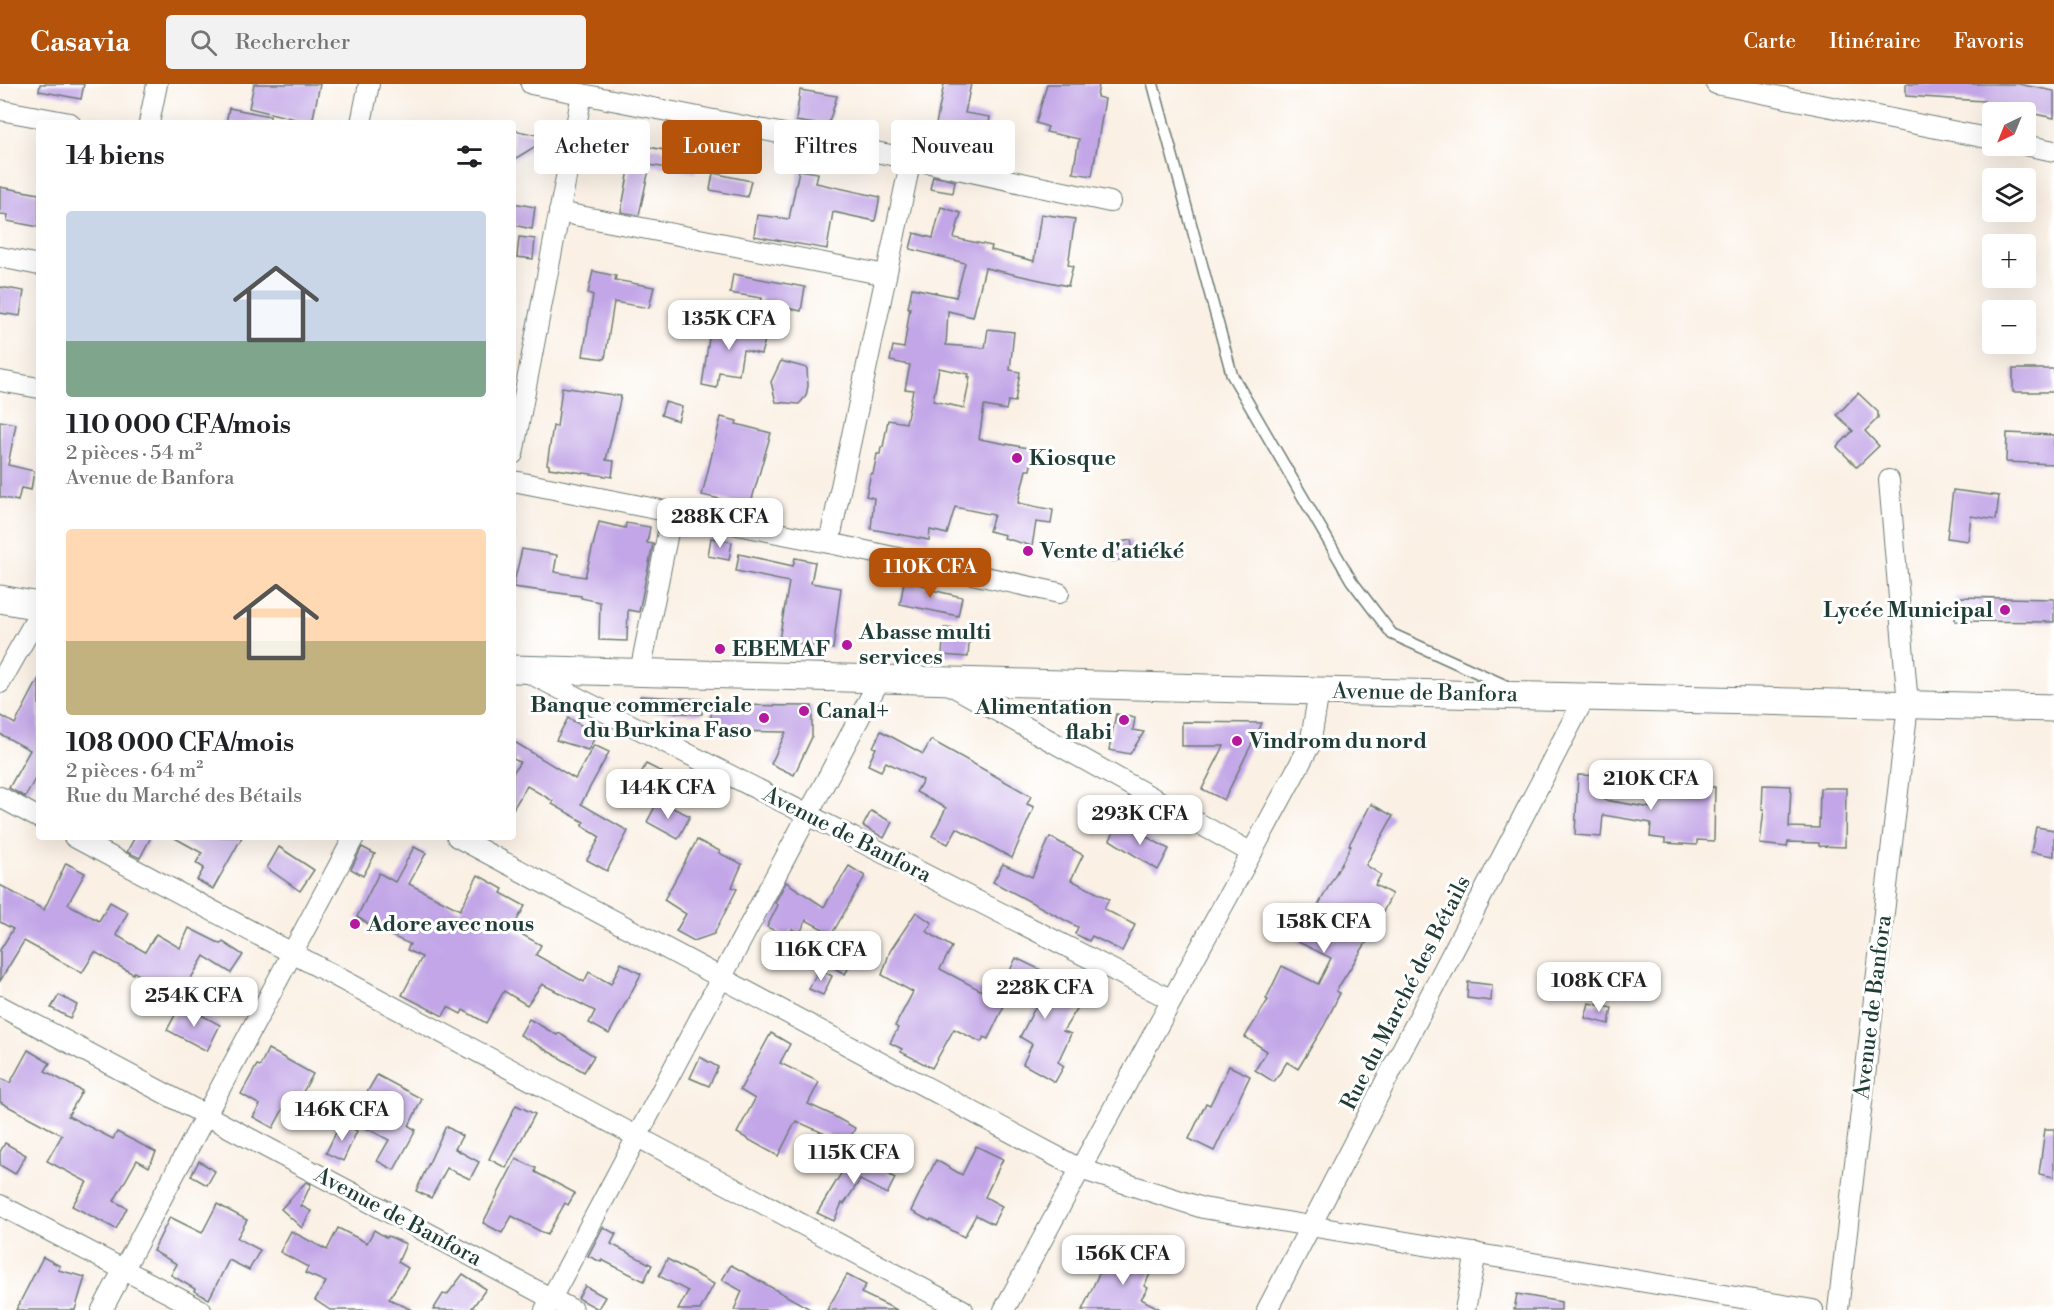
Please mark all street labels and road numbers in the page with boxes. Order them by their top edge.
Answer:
street label: Avenue de Banfora [1331,678,1519,708]
street label: Avenue de Banfora [757,780,936,889]
street label: Rue du Marché des Bétails [1335,871,1477,1115]
street label: Avenue de Banfora [1848,913,1898,1102]
street label: Avenue de Banfora [309,1161,487,1273]

